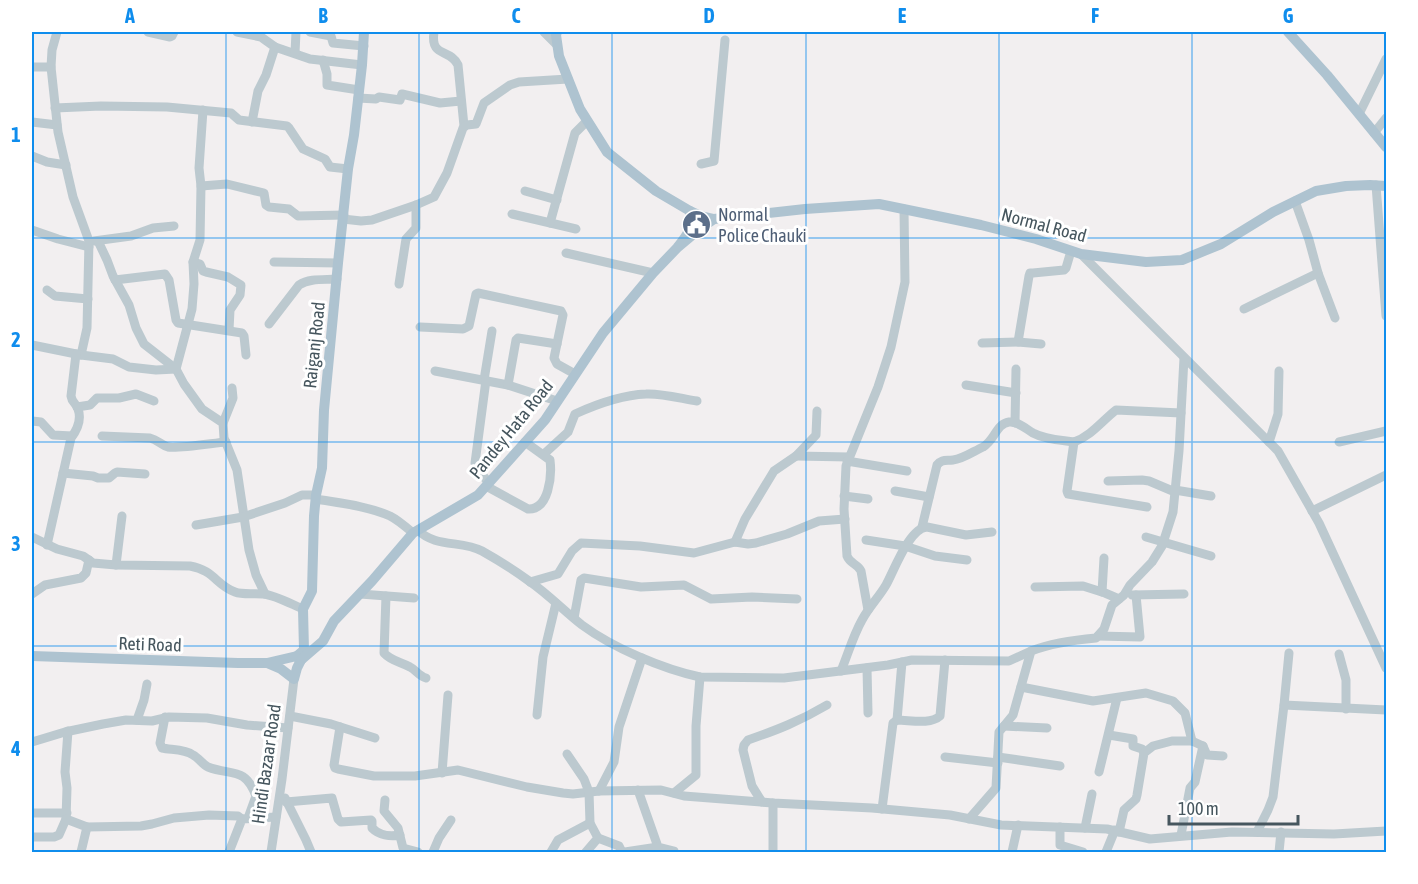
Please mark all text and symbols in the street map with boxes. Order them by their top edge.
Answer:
text: A [124,4,135,27]
text: B [318,4,328,27]
text: C [512,4,521,27]
text: D [703,4,715,27]
text: E [898,4,907,27]
text: F [1091,4,1099,27]
text: G [1283,4,1294,27]
text: 1 [11,123,21,146]
place label: Normal Police Chauki [718,204,807,246]
street label: Normal Road [999,204,1089,246]
public building icon: Normal Police Chauki [681,208,713,240]
street label: Raiganj Road [299,301,329,389]
text: 2 [11,328,21,351]
street label: Pandey Hata Road [465,375,557,483]
text: 3 [11,532,21,555]
street label: Reti Road [118,632,182,656]
street label: Hindi Bazaar Road [247,703,285,825]
text: 4 [10,737,21,760]
scale bar [1169,788,1298,826]
text: 100 m [1178,798,1219,819]

